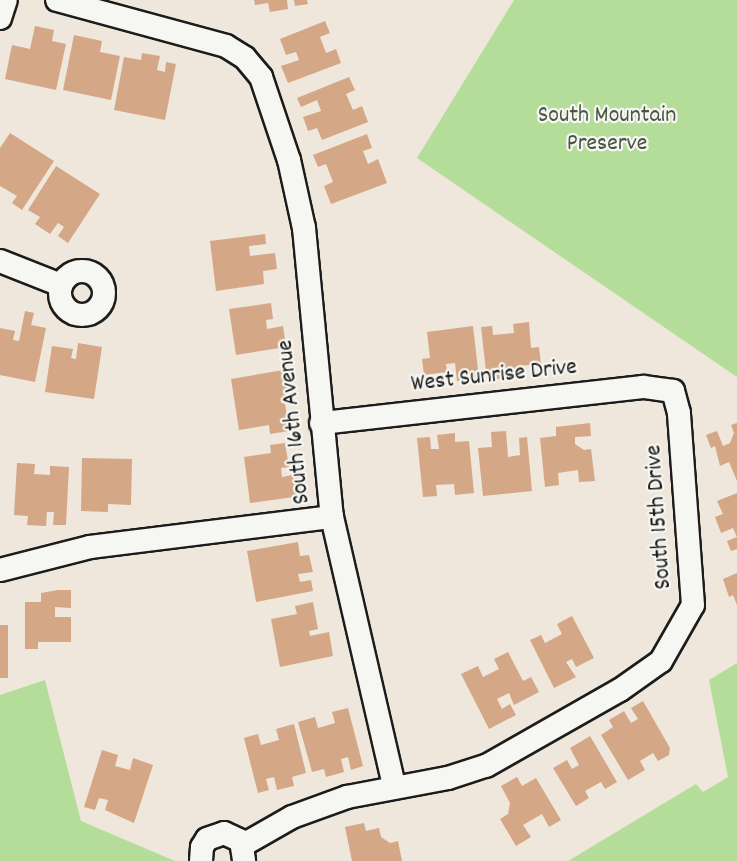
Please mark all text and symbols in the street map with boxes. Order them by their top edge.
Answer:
park label: South Mountain Preserve [538,103,676,159]
street label: South 16th Avenue [272,338,318,506]
street label: West Sunrise Drive [410,354,578,400]
street label: South 15th Drive [641,444,679,590]

